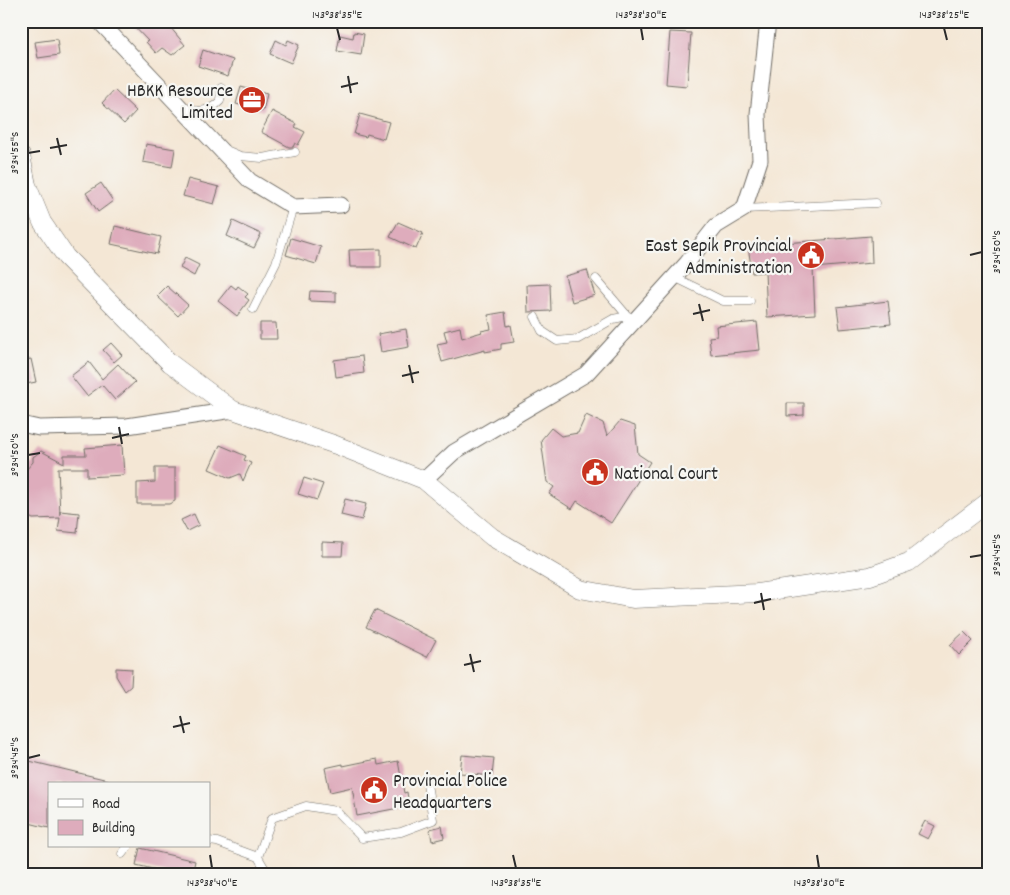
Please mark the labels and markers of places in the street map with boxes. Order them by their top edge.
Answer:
place label: HBKK Resource Limited [127,79,233,128]
office icon: HBKK Resource Limited [237,85,267,115]
place label: East Sepik Provincial Administration [645,234,792,283]
public building icon: East Sepik Provincial Administration [796,240,826,270]
public building icon: National Court [580,457,610,487]
place label: National Court [614,462,718,489]
place label: Provincial Police Headquarters [393,769,507,818]
public building icon: Provincial Police Headquarters [359,775,389,805]

